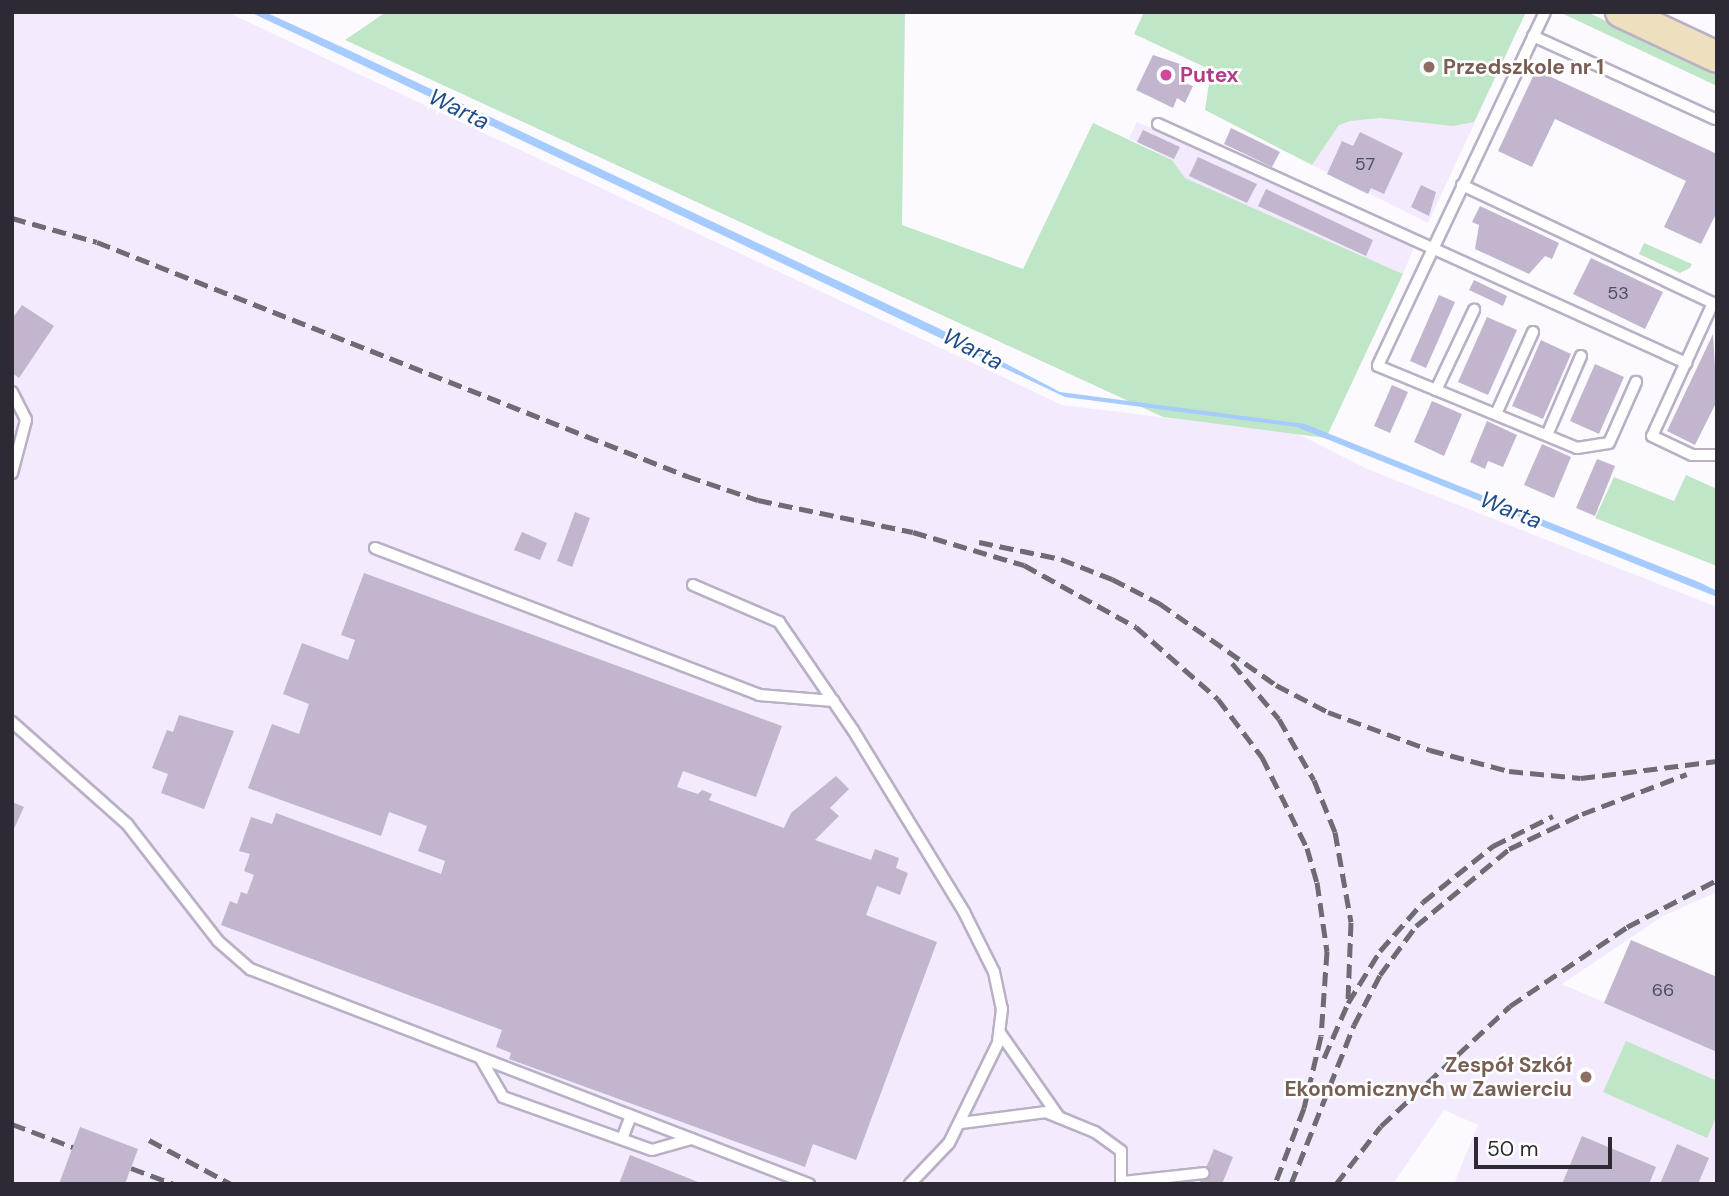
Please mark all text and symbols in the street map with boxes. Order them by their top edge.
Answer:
place label: Przedszkole nr 1 [1443,54,1604,80]
marker: Przedszkole nr 1 [1421,59,1437,75]
place label: Putex [1180,62,1239,88]
marker: Putex [1158,67,1174,83]
water label: Warta [424,83,494,135]
house number: 57 [1355,153,1375,175]
house number: 53 [1607,282,1629,304]
water label: Warta [938,322,1008,376]
water label: Warta [1476,485,1546,535]
house number: 66 [1652,979,1674,1001]
place label: Zespół Szkół Ekonomicznych w Zawierciu [1284,1052,1572,1102]
marker: Zespół Szkół Ekonomicznych w Zawierciu [1578,1069,1594,1085]
scale bar [1477,1122,1615,1166]
text: 50 m [1487,1135,1538,1163]

